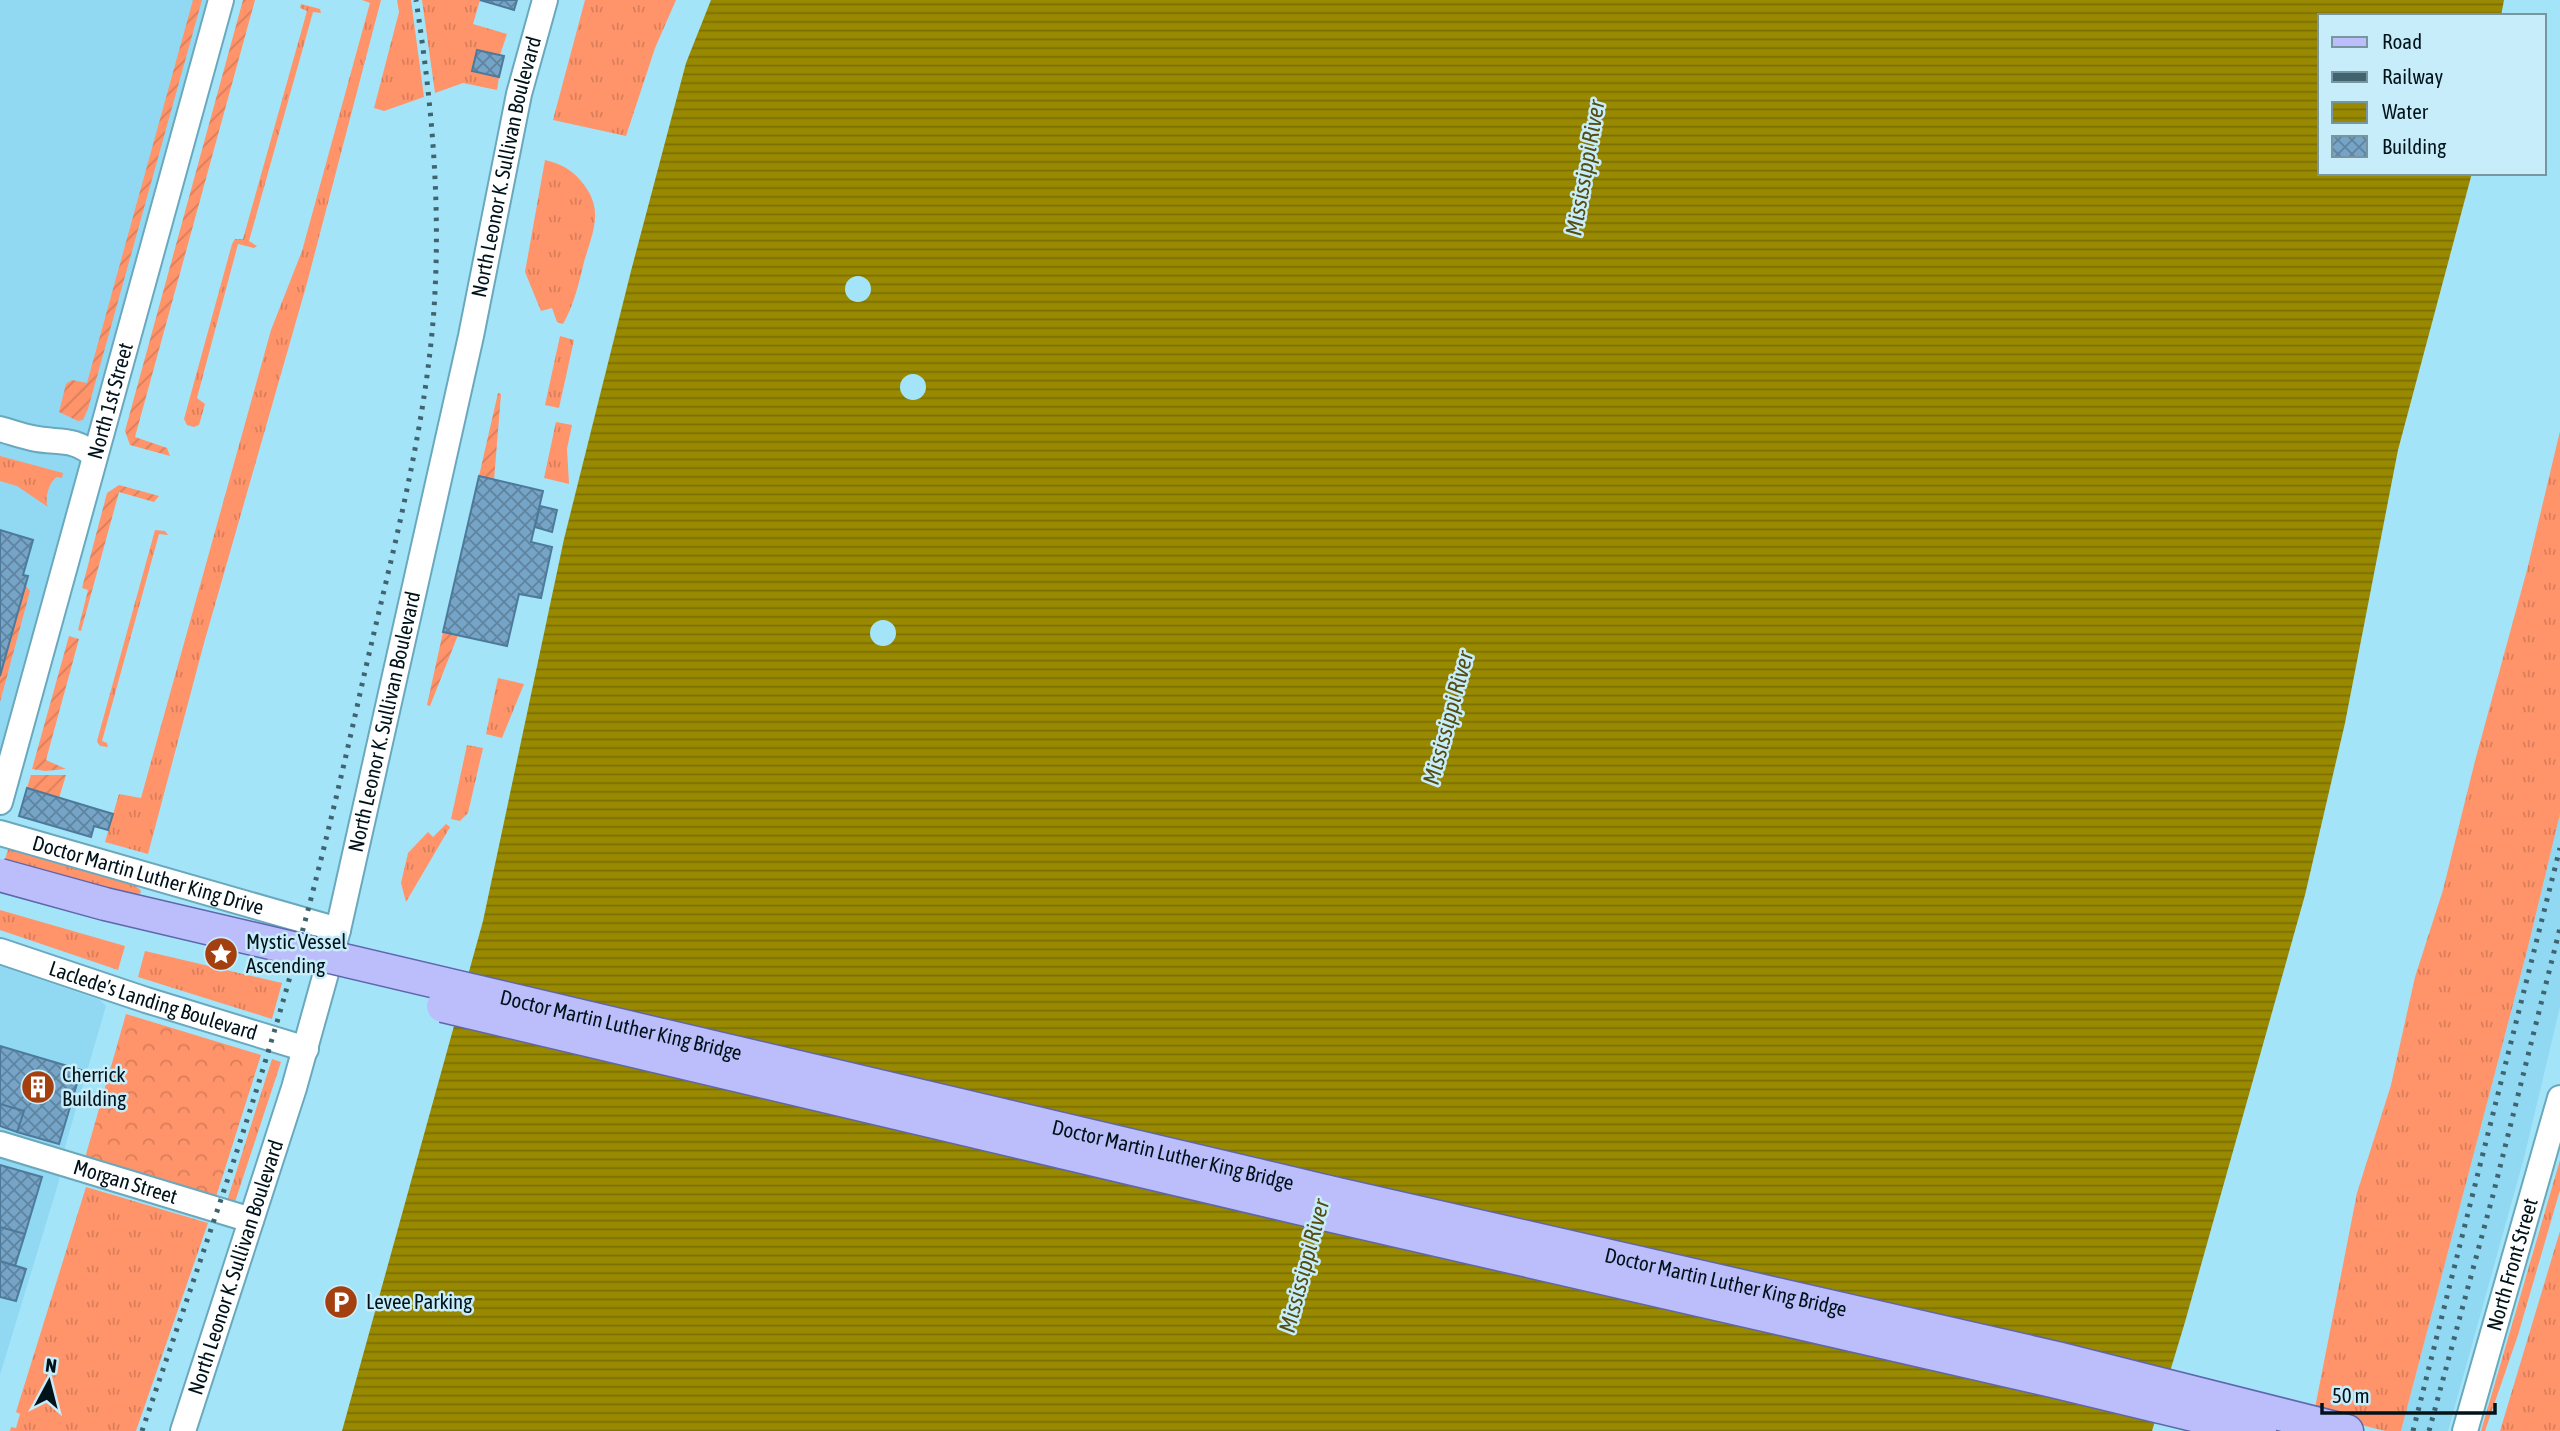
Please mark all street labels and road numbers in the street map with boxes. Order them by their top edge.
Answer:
street label: North Leonor K. Sullivan Boulevard [466,33,545,299]
street label: North 1st Street [82,340,137,462]
street label: North Leonor K. Sullivan Boulevard [343,589,424,854]
street label: Doctor Martin Luther King Drive [30,830,267,919]
street label: Laclede's Landing Boulevard [46,955,260,1044]
street label: Doctor Martin Luther King Bridge [498,984,744,1064]
street label: Doctor Martin Luther King Bridge [1050,1114,1296,1194]
street label: North Leonor K. Sullivan Boulevard [183,1137,287,1397]
street label: Morgan Street [71,1154,180,1208]
street label: North Front Street [2481,1195,2542,1333]
street label: Doctor Martin Luther King Bridge [1603,1242,1849,1321]

